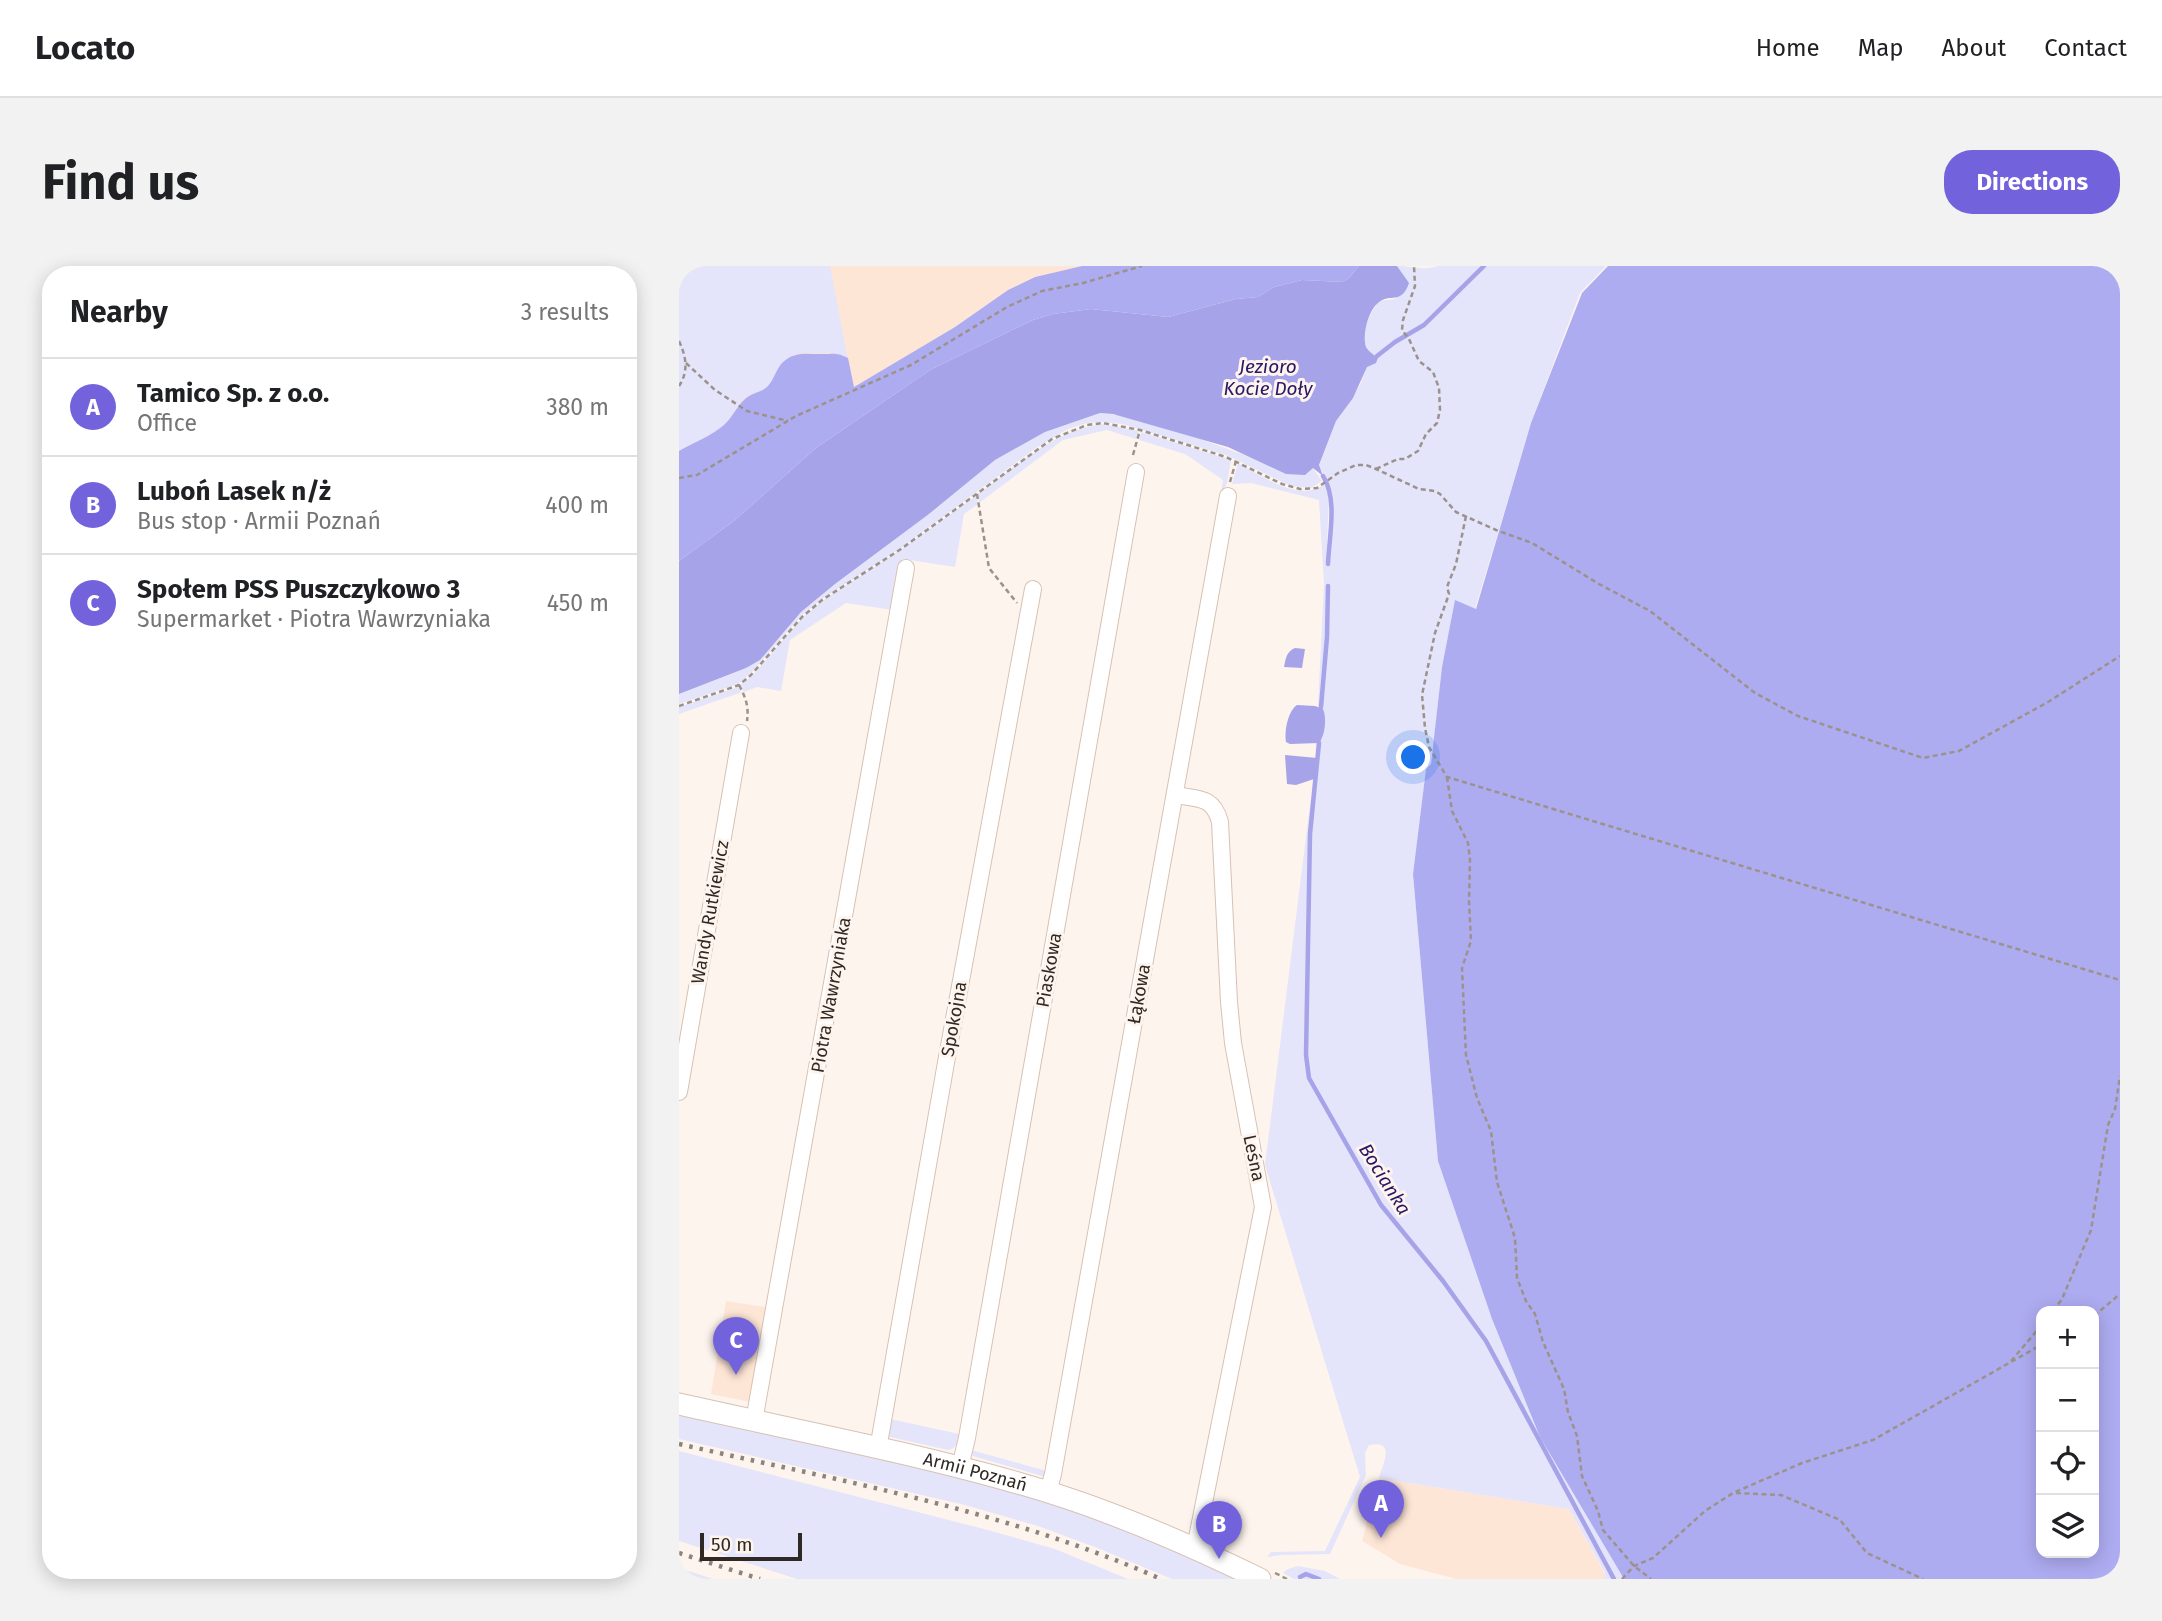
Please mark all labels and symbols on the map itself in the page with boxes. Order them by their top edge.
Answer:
water label: Jezioro Kocie Doły [1224,355,1313,400]
your location [1396,740,1430,774]
street label: Wandy Rutkiewicz [687,838,733,986]
street label: Piotra Wawrzyniaka [806,915,856,1075]
street label: Piaskowa [1032,931,1066,1009]
street label: Łąkowa [1123,962,1155,1026]
street label: Spokojna [937,980,971,1058]
street label: Leśna [1238,1133,1270,1183]
water label: Bocianka [1354,1139,1416,1219]
pin: C [713,1317,759,1375]
street label: Armii Poznań [921,1448,1030,1496]
pin: A [1358,1480,1404,1538]
pin: B [1196,1501,1242,1559]
scale bar [700,1530,801,1562]

